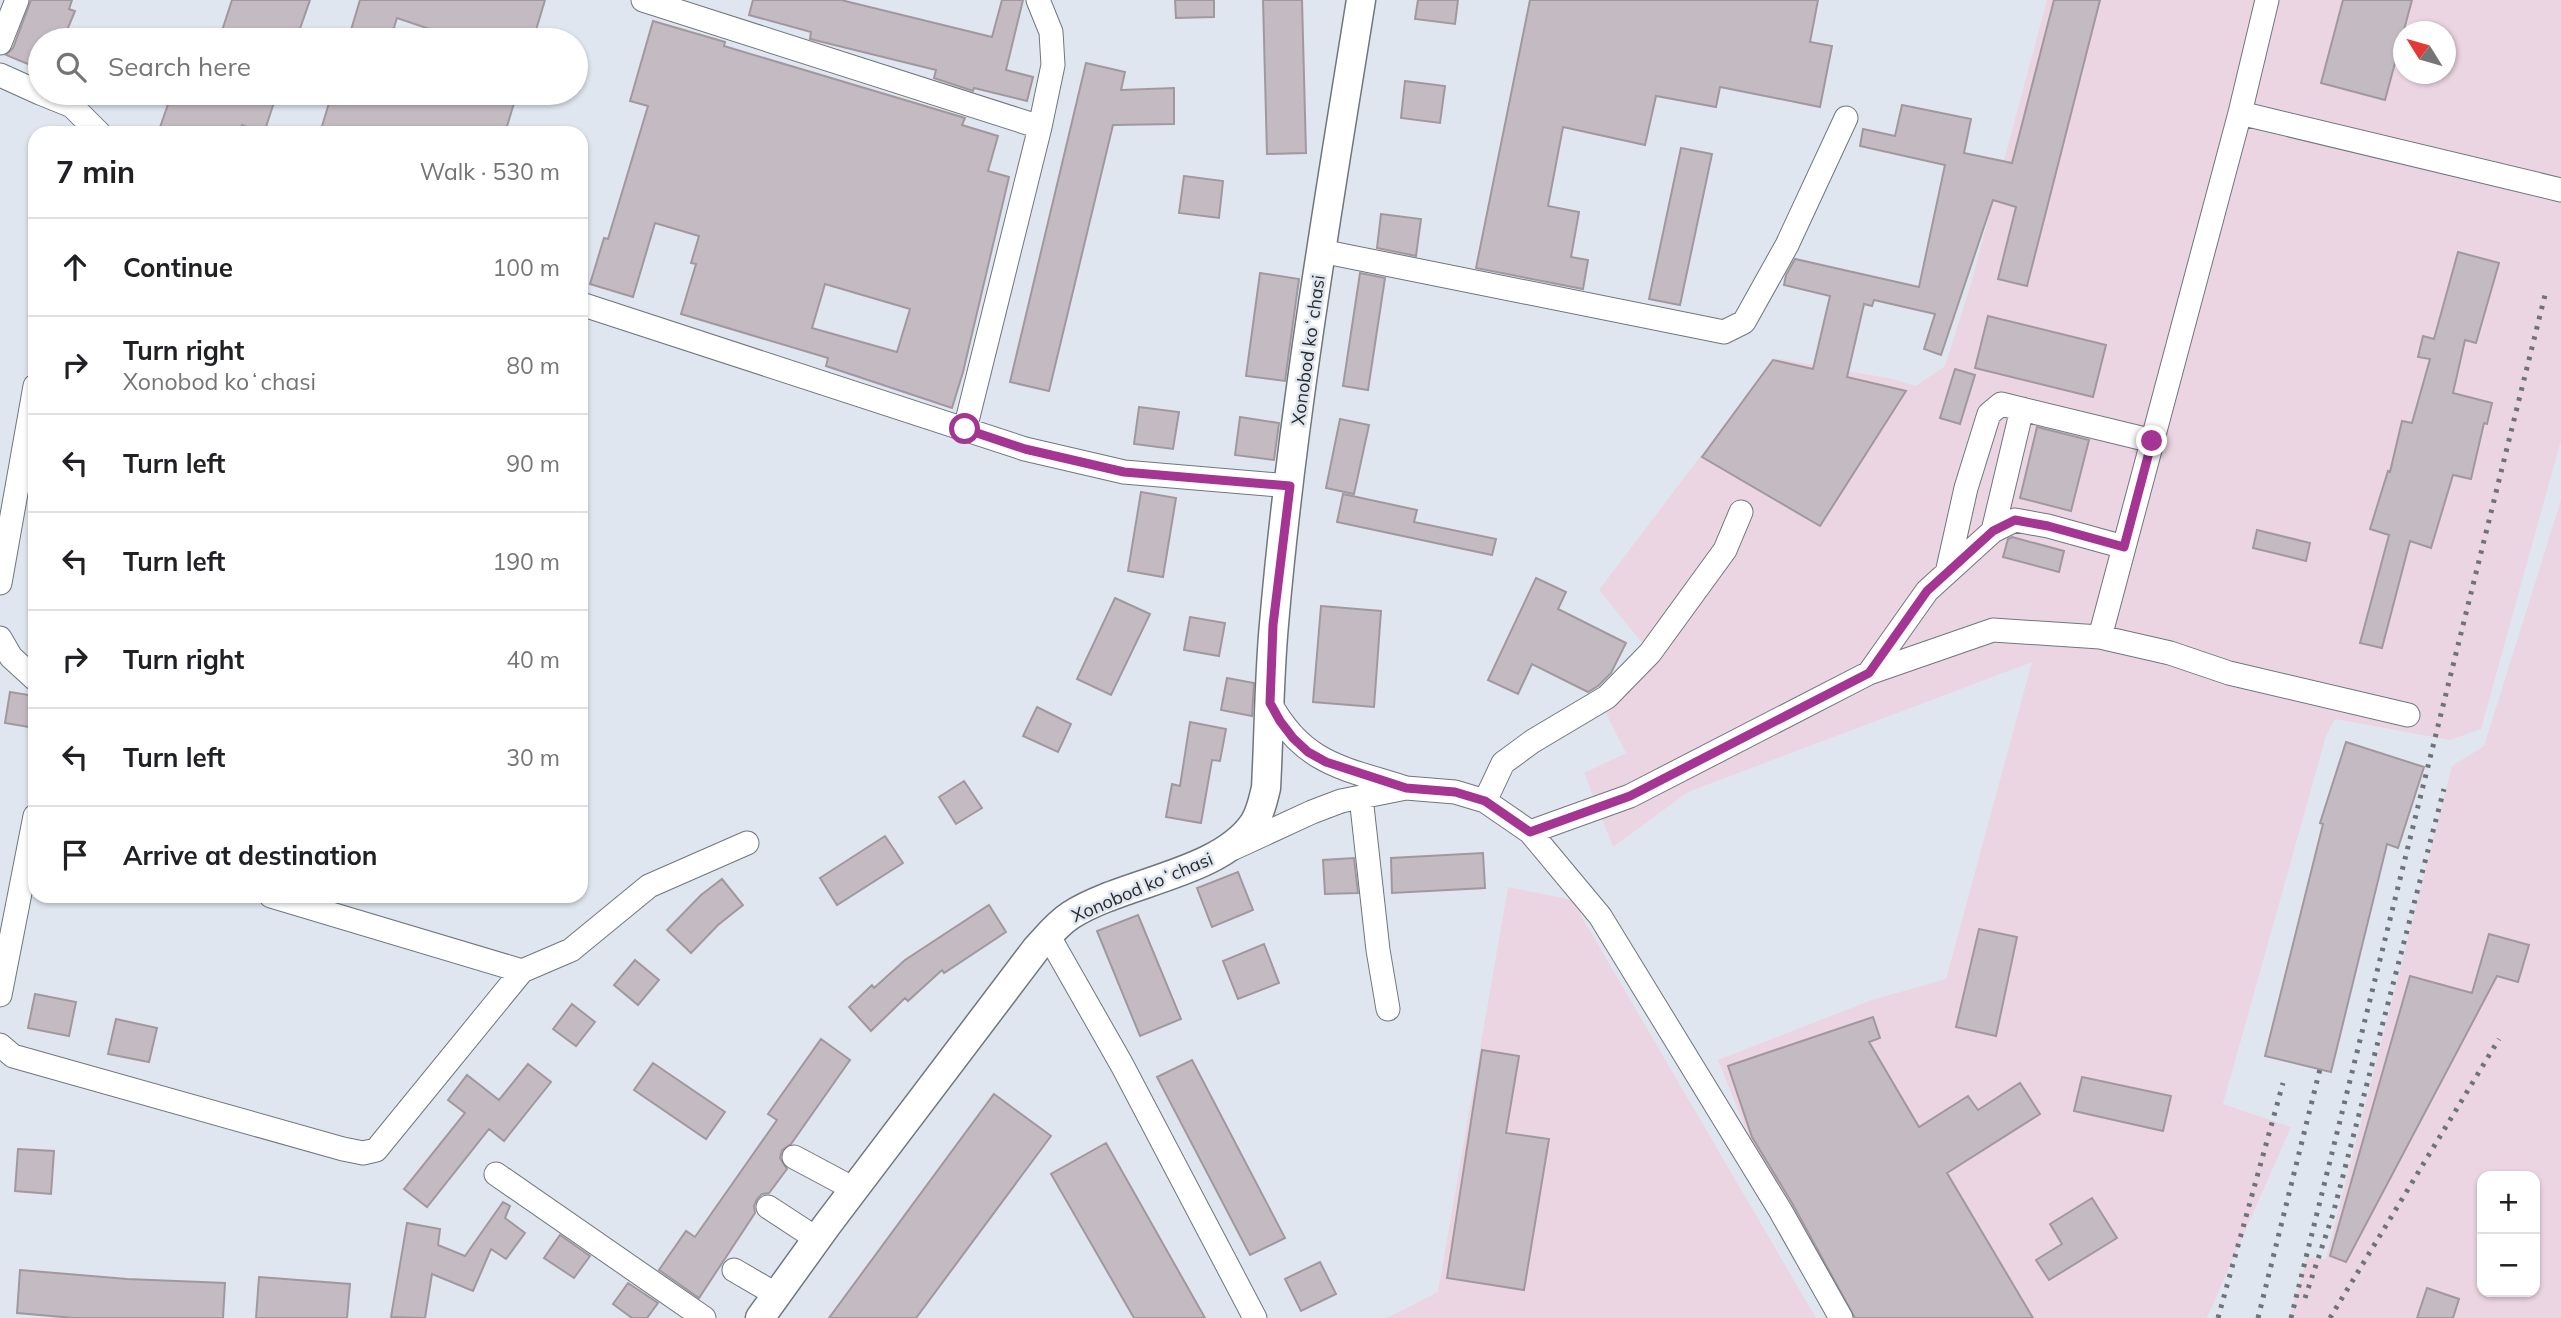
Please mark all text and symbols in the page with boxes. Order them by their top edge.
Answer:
north arrow [2393,21,2456,84]
search box [28,28,588,105]
icon: search [52,48,90,86]
text: Search here [108,50,251,83]
text: 7 min [56,153,135,191]
text: Walk · 530 m [420,157,560,186]
icon: ahead [56,248,94,286]
text: Continue [123,251,233,284]
text: 100 m [492,253,560,282]
street label: Xonobod koʻchasi [1286,274,1330,426]
text: Turn right [123,334,244,367]
icon: right [56,346,94,384]
text: 80 m [506,351,560,380]
text: Xonobod koʻchasi [123,367,316,396]
route start [949,413,980,444]
route end [2136,425,2167,456]
icon: left [56,444,94,482]
text: Turn left [123,447,225,480]
text: 90 m [506,449,560,478]
icon: left [56,542,94,580]
text: Turn left [123,545,225,578]
text: 190 m [492,547,560,576]
icon: right [56,640,94,678]
text: Turn right [123,643,244,676]
text: 40 m [506,645,560,674]
icon: left [56,738,94,776]
text: Turn left [123,741,225,774]
text: 30 m [506,743,560,772]
icon: arrive [56,836,94,874]
text: Arrive at destination [123,839,378,872]
street label: Xonobod koʻchasi [1068,847,1216,927]
map controls [2477,1171,2540,1297]
button: + [2477,1171,2540,1234]
button: − [2477,1234,2540,1297]

